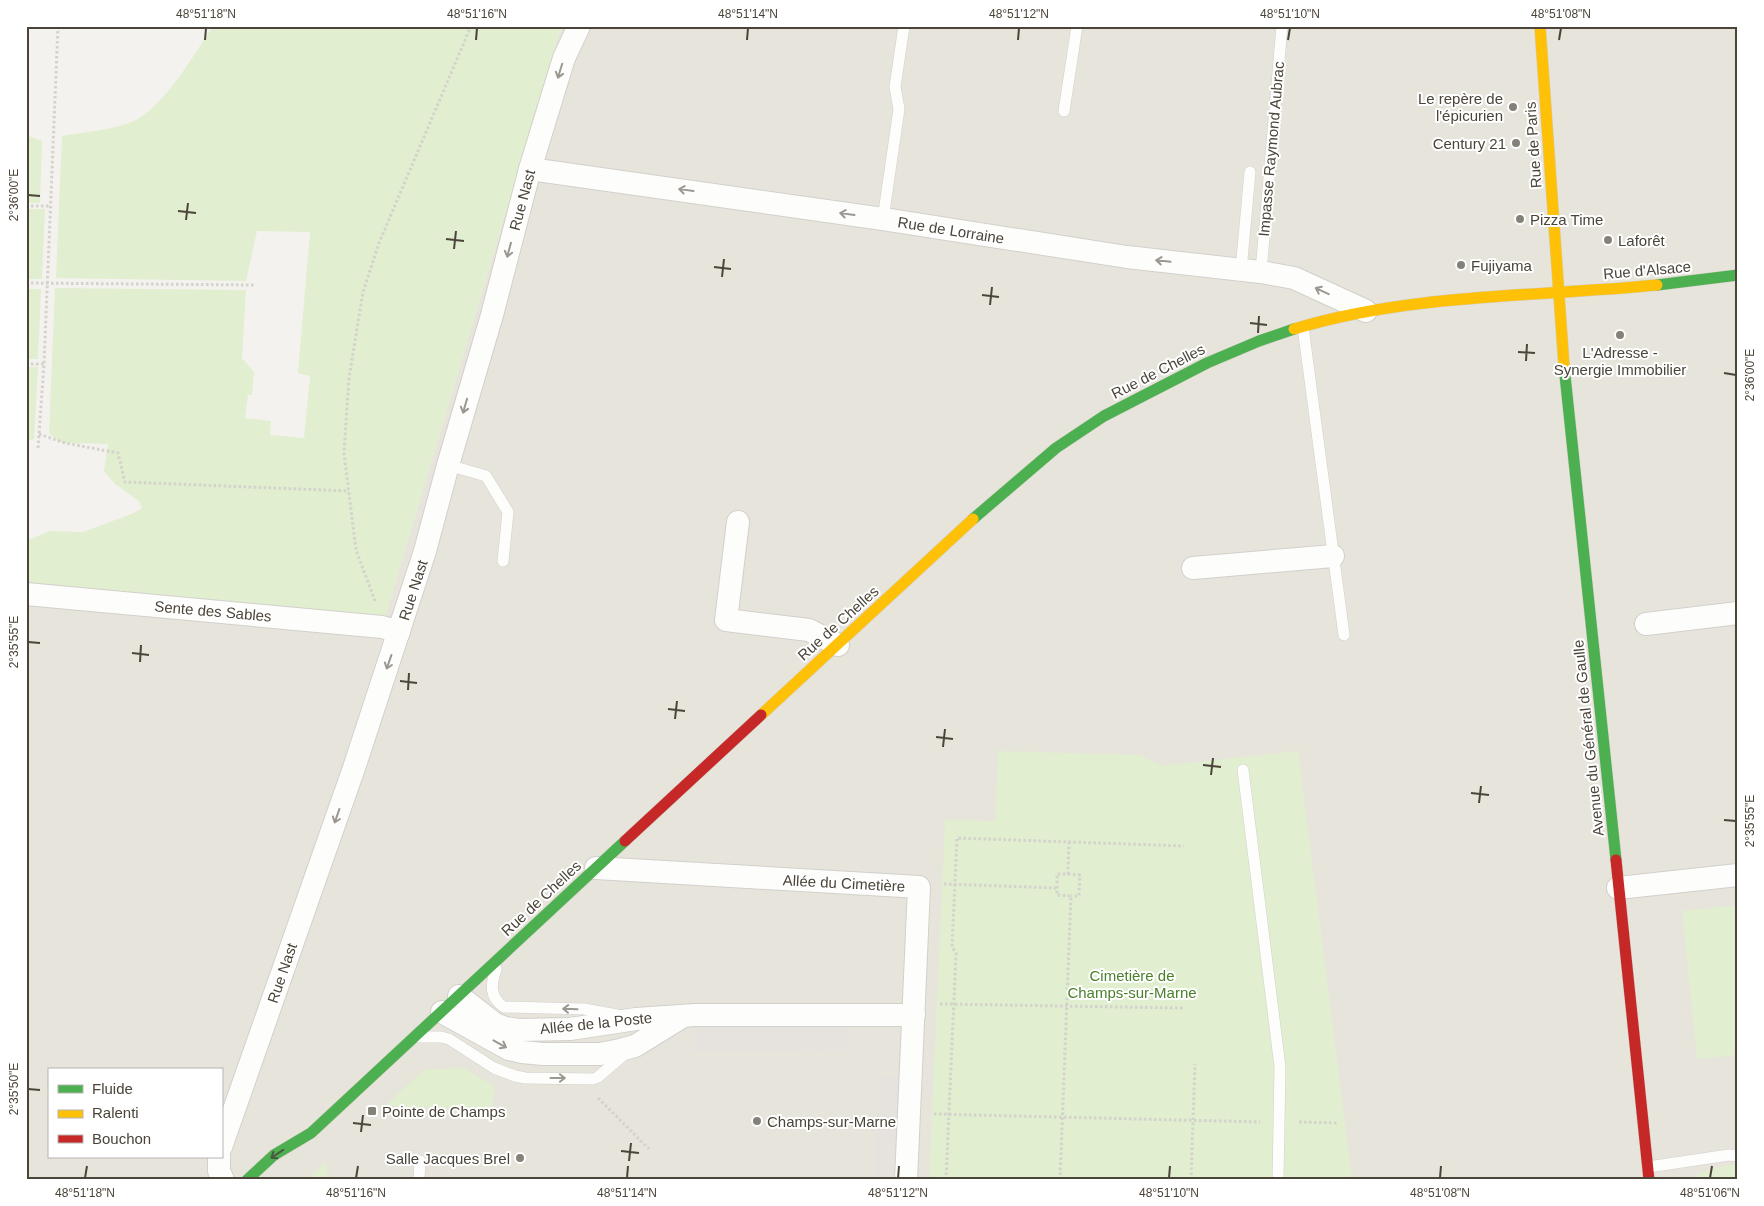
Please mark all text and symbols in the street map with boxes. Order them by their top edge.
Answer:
text: 48°51'18"N [176,7,236,21]
text: 48°51'16"N [447,7,507,21]
text: 48°51'14"N [718,7,778,21]
text: 48°51'12"N [989,7,1049,21]
text: 48°51'10"N [1260,7,1320,21]
text: 48°51'08"N [1531,7,1591,21]
street label: Impasse Raymond Aubrac [1255,60,1287,237]
one-way arrow [555,63,565,79]
place label: Le repère de l'épicurien [1418,90,1503,124]
marker: Le repère de l'épicurien [1507,101,1519,113]
street label: Rue de Paris [1521,101,1545,189]
place label: Century 21 [1433,135,1506,152]
marker: Century 21 [1510,137,1522,149]
street label: Rue Nast [506,167,539,232]
text: 2°36'00"E [7,169,21,221]
one-way arrow [678,185,694,195]
one-way arrow [839,208,855,218]
place label: Pizza Time [1530,211,1603,228]
street label: Rue de Lorraine [897,213,1005,247]
marker: Pizza Time [1514,213,1526,225]
place label: Laforêt [1618,232,1666,249]
marker: Laforêt [1602,234,1614,246]
one-way arrow [504,241,513,257]
one-way arrow [1156,256,1172,266]
place label: Fujiyama [1471,257,1533,274]
street label: Rue d'Alsace [1602,258,1692,282]
marker: Fujiyama [1455,259,1467,271]
one-way arrow [1315,286,1330,295]
marker: L'Adresse - Synergie Immobilier [1614,329,1626,341]
street label: Rue de Chelles [1108,340,1208,402]
place label: L'Adresse - Synergie Immobilier [1554,344,1686,378]
text: 2°36'00"E [1743,349,1757,401]
one-way arrow [460,398,470,414]
street label: Rue Nast [395,557,431,622]
street label: Rue de Chelles [794,582,882,664]
street label: Sente des Sables [154,597,272,625]
text: 2°35'55"E [7,616,21,668]
street label: Avenue du Général de Gaulle [1569,639,1607,837]
one-way arrow [384,654,393,670]
text: 2°35'55"E [1743,795,1757,847]
one-way arrow [332,808,341,823]
street label: Rue de Chelles [498,857,584,939]
street label: Allée du Cimetière [782,871,906,895]
street label: Rue Nast [264,940,300,1005]
park label: Cimetière de Champs-sur-Marne [1067,967,1197,1001]
one-way arrow [562,1004,578,1014]
street label: Allée de la Poste [539,1009,653,1037]
one-way arrow [492,1039,507,1049]
text: 2°35'50"E [7,1063,21,1115]
legend [48,1068,222,1158]
one-way arrow [550,1073,566,1083]
text: Fluide [92,1080,133,1097]
place label: Pointe de Champs [382,1103,505,1120]
text: Ralenti [92,1104,139,1121]
marker: Pointe de Champs [366,1105,378,1117]
place label: Champs-sur-Marne [767,1113,896,1130]
marker: Champs-sur-Marne [751,1115,763,1127]
text: Bouchon [92,1130,151,1147]
one-way arrow [270,1149,284,1159]
place label: Salle Jacques Brel [386,1150,510,1167]
marker: Salle Jacques Brel [514,1152,526,1164]
text: 48°51'18"N [55,1186,115,1200]
text: 48°51'16"N [326,1186,386,1200]
text: 48°51'14"N [597,1186,657,1200]
text: 48°51'12"N [868,1186,928,1200]
text: 48°51'10"N [1139,1186,1199,1200]
text: 48°51'08"N [1410,1186,1470,1200]
text: 48°51'06"N [1680,1186,1740,1200]

